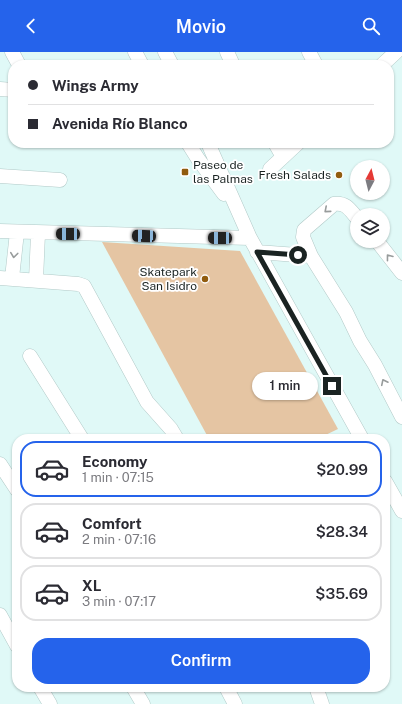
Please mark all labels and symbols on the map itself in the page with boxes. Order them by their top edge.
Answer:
place label: Paseo de las Palmas [193,158,253,186]
north arrow [350,160,390,200]
marker: Paseo de las Palmas [180,167,190,177]
place label: Fresh Salads [259,168,331,182]
marker: Fresh Salads [334,170,344,180]
one-way arrow [324,206,332,213]
car [56,228,80,240]
car [132,230,156,242]
car [208,232,232,244]
route start [289,246,307,264]
one-way arrow [10,252,19,258]
one-way arrow [387,254,394,261]
place label: Skatepark San Isidro [140,265,197,293]
marker: Skatepark San Isidro [200,274,210,284]
callout: 1 min [252,372,318,400]
route end [323,377,341,395]
one-way arrow [381,379,389,387]

